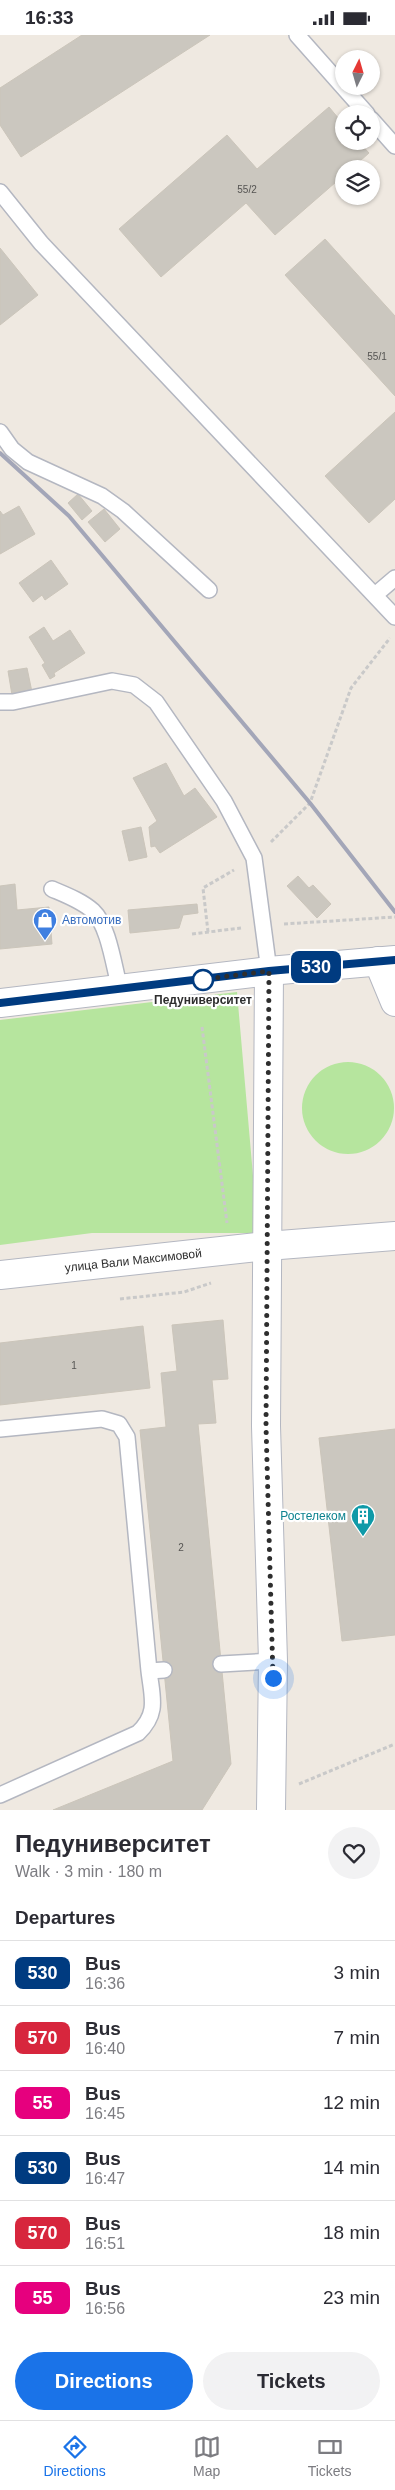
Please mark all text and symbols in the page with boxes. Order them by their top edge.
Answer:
text: 16:33 [25,7,74,28]
north arrow [335,50,380,95]
map controls [335,50,380,205]
button: locate [335,105,380,150]
button: layers [335,160,380,205]
house number: 55/2 [237,184,257,195]
house number: 55/1 [367,351,387,362]
shop icon: Автомотив [32,907,58,941]
place label: Автомотив [62,913,121,927]
line badge: 530 [287,951,345,983]
text: 530 [301,957,331,977]
marker: Педуниверситет [192,969,214,991]
place label: Педуниверситет [154,993,252,1007]
street label: улица Вали Максимовой [64,1246,202,1275]
house number: 1 [71,1360,77,1371]
building icon: Ростелеком [350,1503,376,1537]
place label: Ростелеком [280,1509,346,1523]
house number: 2 [178,1542,184,1553]
your location [261,1666,286,1691]
button: heart [328,1827,380,1879]
text: Педуниверситет [15,1830,211,1857]
text: Walk · 3 min · 180 m [15,1863,162,1880]
text: Departures [15,1907,115,1928]
text: Bus [85,1953,121,1974]
text: 3 min [334,1962,380,1983]
text: 530 [27,1963,58,1983]
text: 16:36 [85,1975,125,1992]
text: Bus [85,2018,121,2039]
text: 7 min [334,2027,380,2048]
text: 570 [27,2028,58,2048]
text: 16:40 [85,2040,125,2057]
text: Bus [85,2083,121,2104]
text: 12 min [323,2092,380,2113]
text: 55 [32,2093,53,2113]
text: 16:45 [85,2105,125,2122]
text: Bus [85,2148,121,2169]
text: 14 min [323,2157,380,2178]
text: 530 [27,2158,58,2178]
text: 16:47 [85,2170,125,2187]
text: Bus [85,2213,121,2234]
text: 18 min [323,2222,380,2243]
text: 570 [27,2223,58,2243]
text: 16:51 [85,2235,125,2252]
text: Bus [85,2278,121,2299]
text: 23 min [323,2287,380,2308]
text: 55 [32,2288,53,2308]
text: 16:56 [85,2300,125,2317]
button: Directions [15,2352,193,2410]
button: Tickets [203,2352,380,2410]
tab: Directions [43,2433,106,2479]
tab: Map [193,2433,221,2479]
tab: Tickets [308,2433,352,2479]

